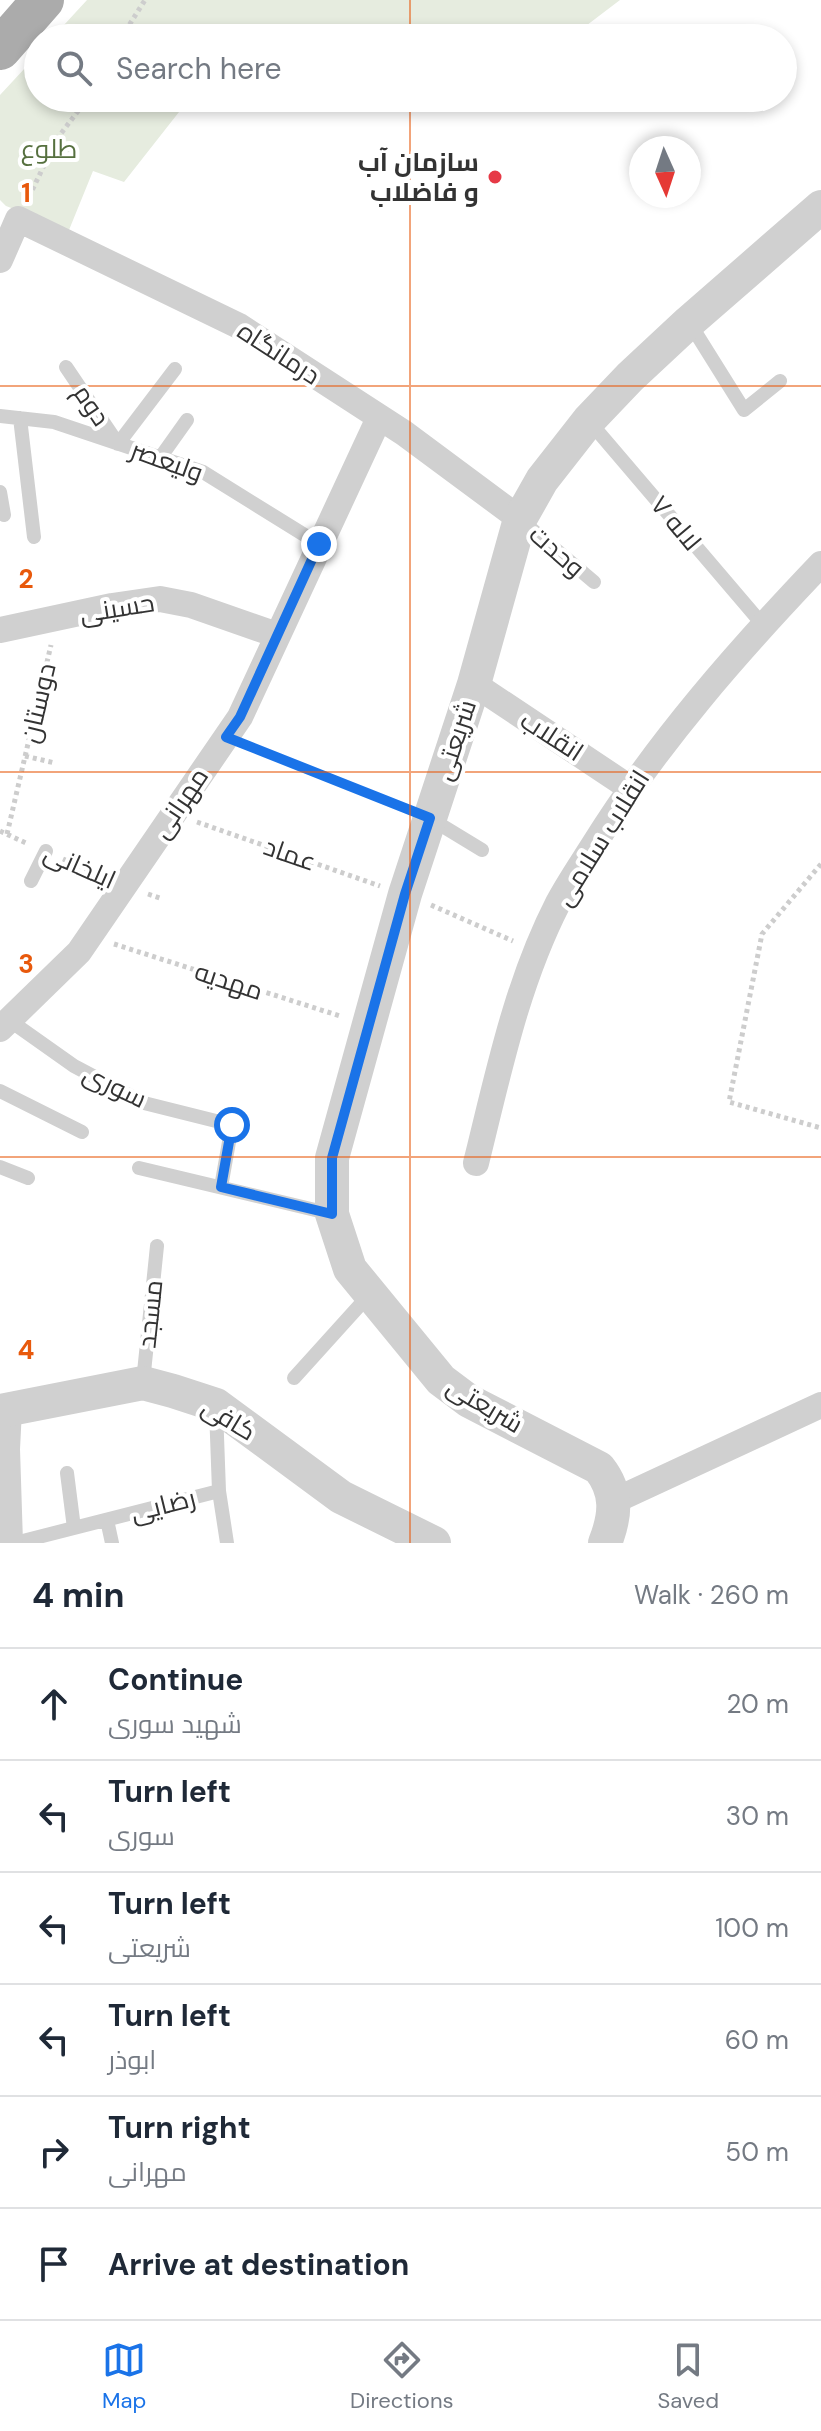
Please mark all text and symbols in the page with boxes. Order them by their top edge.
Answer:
search box [24,24,797,112]
icon: search [52,46,96,90]
text: Search here [116,49,282,88]
park label: طلوع [21,132,77,166]
north arrow [629,136,701,208]
place label: سازمان آب و فاضلاب [358,145,479,209]
marker: سازمان آب و فاضلاب [486,168,504,186]
text: 1 [21,176,31,210]
street label: درمانگاه [231,314,327,392]
street label: دوم [65,378,118,433]
street label: ولیعصر [124,432,208,490]
street label: لاله ۷ [643,488,709,558]
street label: وحدت [522,517,592,585]
route end [301,526,337,562]
text: 2 [18,562,34,596]
street label: حسینی [77,585,157,631]
street label: دوستان [12,660,64,746]
street label: شریعتی [426,695,484,785]
street label: انقلاب [514,703,590,769]
street label: مهرانی [144,761,216,845]
street label: انقلاب سلامی [547,764,657,912]
street label: عماد [259,829,321,879]
street label: ایلخانی [39,835,121,897]
text: 3 [18,947,34,981]
street label: مهدیه [191,954,267,1008]
street label: سوری [78,1056,152,1116]
route start [214,1107,250,1143]
street label: مسجد [130,1278,170,1350]
text: 4 [18,1333,34,1367]
street label: شریعتی [441,1369,529,1441]
street label: کافی [196,1390,262,1448]
street label: رضایی [127,1481,199,1529]
text: 4 min [32,1573,124,1618]
text: Walk · 260 m [634,1578,789,1612]
text: Continue [108,1660,243,1699]
icon: ahead [32,1682,76,1726]
text: 20 m [726,1687,789,1721]
text: شهید سوری [108,1707,242,1741]
text: Turn left [108,1772,231,1811]
icon: left [32,1794,76,1838]
text: 30 m [726,1799,789,1833]
text: سوری [108,1819,175,1853]
text: Turn left [108,1884,231,1923]
icon: left [32,1906,76,1950]
text: 100 m [715,1911,789,1945]
text: شریعتی [108,1931,191,1965]
text: Turn left [108,1996,231,2035]
icon: left [32,2018,76,2062]
text: 60 m [725,2023,789,2057]
text: ابوذر [108,2043,156,2077]
text: Turn right [108,2108,251,2147]
icon: right [32,2130,76,2174]
text: 50 m [725,2135,789,2169]
text: مهرانی [108,2155,187,2189]
icon: arrive [32,2242,76,2286]
text: Arrive at destination [108,2245,409,2284]
tab: Map [102,2338,146,2415]
tab: Directions [350,2338,454,2415]
tab: Saved [657,2338,719,2415]

